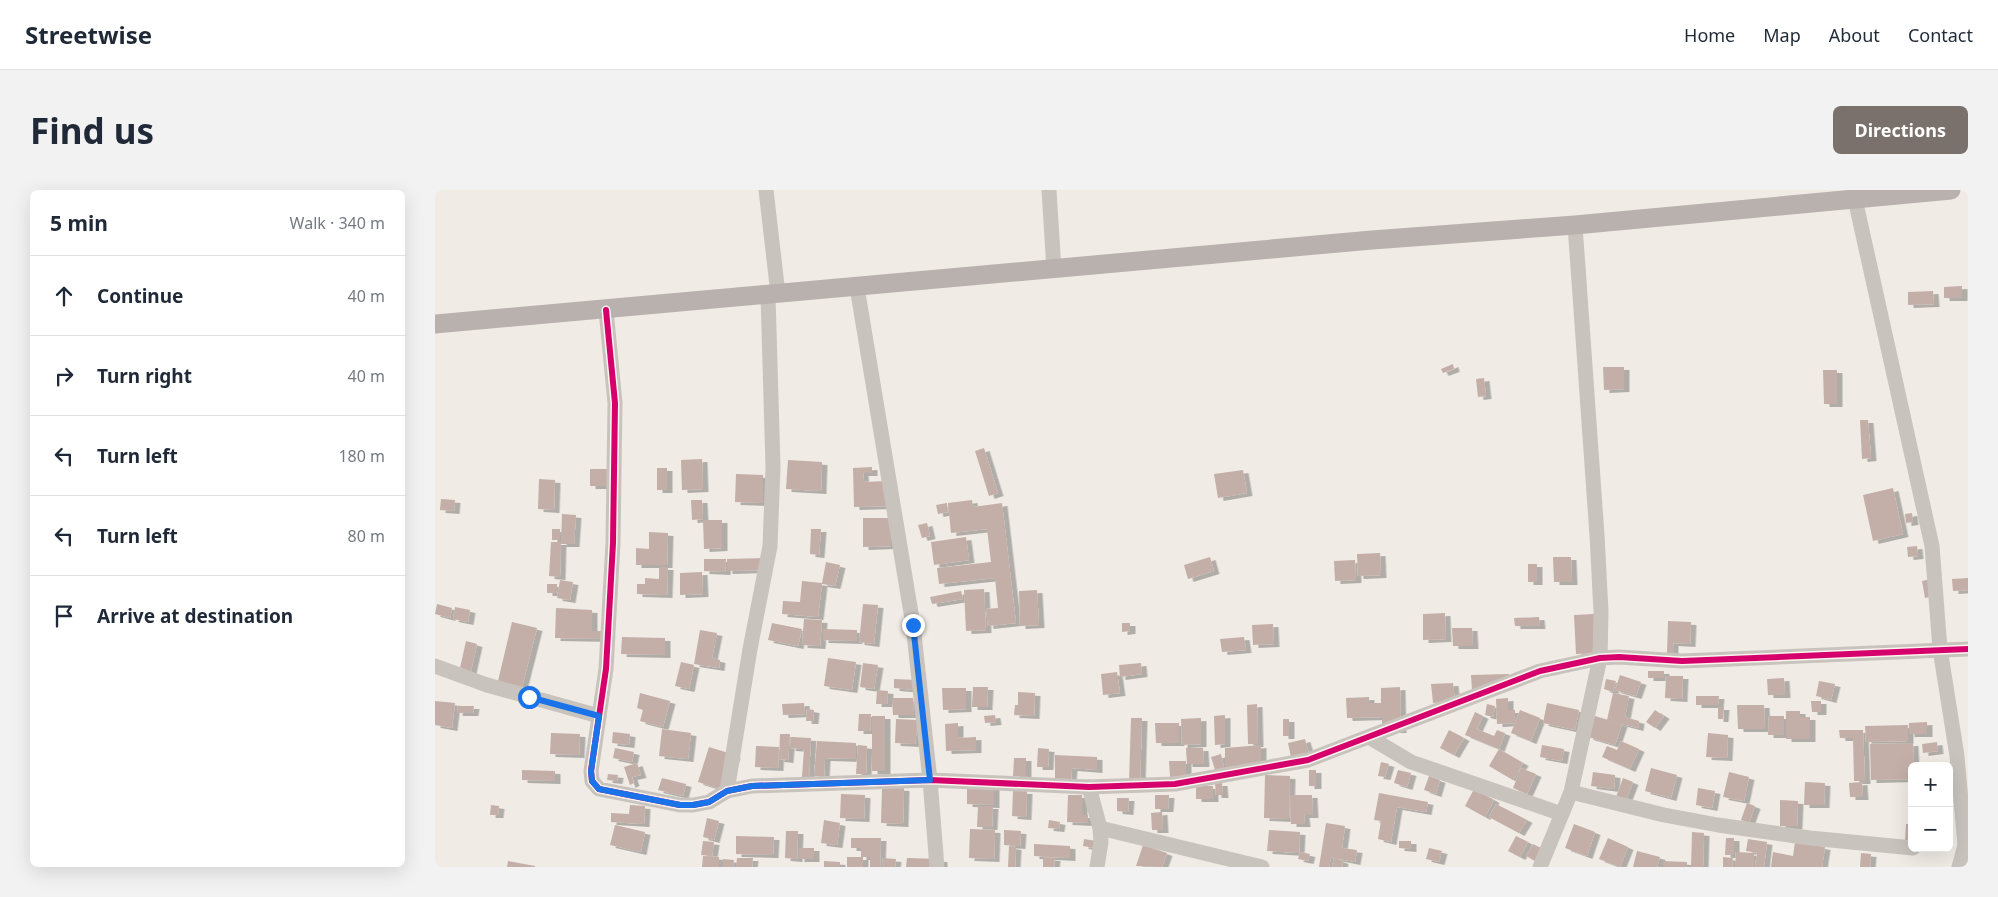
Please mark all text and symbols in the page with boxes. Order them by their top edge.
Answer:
text: Streetwise [25,18,152,51]
text: Home [1684,23,1735,47]
text: Map [1763,23,1801,47]
text: About [1829,23,1880,47]
text: Contact [1908,23,1973,47]
button: Directions [1833,106,1968,154]
text: Find us [30,107,154,154]
text: 5 min [50,209,108,237]
text: Walk · 340 m [290,212,385,234]
icon: ahead [50,282,78,310]
text: Continue [97,283,183,309]
text: 40 m [348,285,385,307]
icon: right [50,362,78,390]
text: Turn right [97,363,192,389]
text: 40 m [348,365,385,387]
icon: left [50,442,78,470]
text: Turn left [97,443,178,469]
text: 180 m [338,445,385,467]
icon: left [50,522,78,550]
text: Turn left [97,523,178,549]
text: 80 m [348,525,385,547]
icon: arrive [50,602,78,630]
text: Arrive at destination [97,603,293,629]
route end [902,614,925,637]
route start [518,686,541,709]
map controls [1908,762,1953,852]
button: + [1908,762,1953,807]
button: − [1908,807,1953,852]

